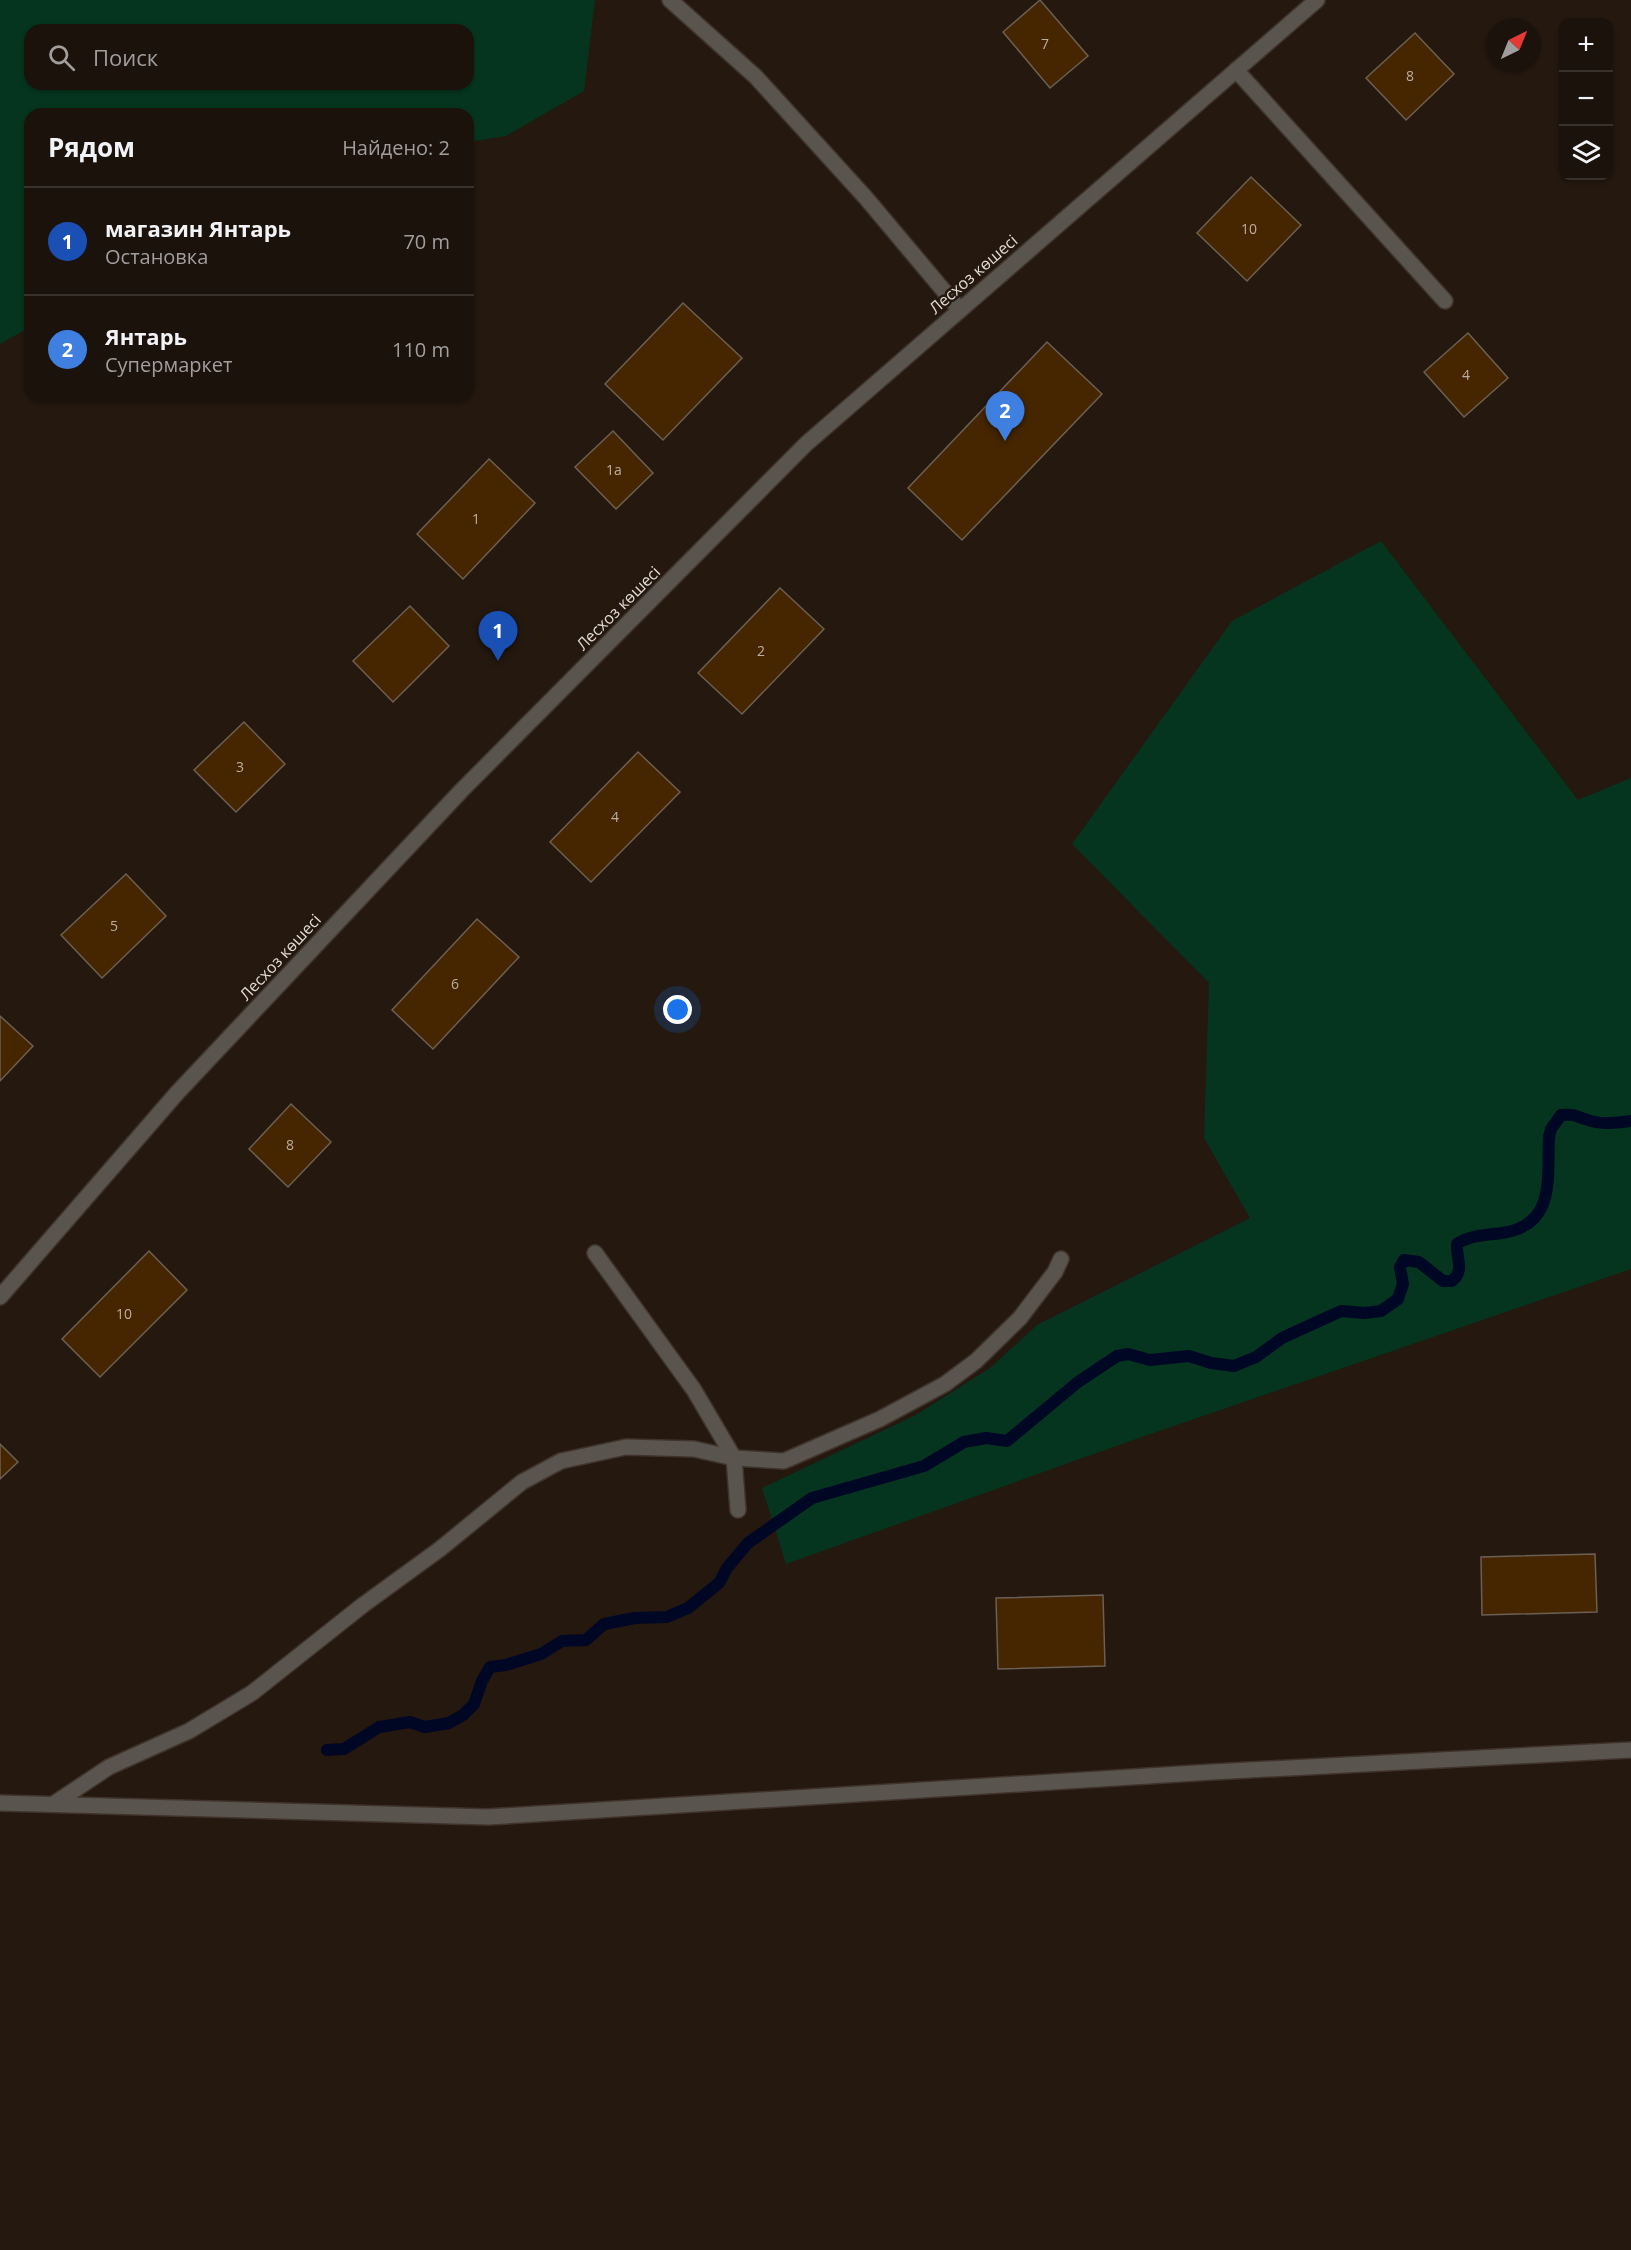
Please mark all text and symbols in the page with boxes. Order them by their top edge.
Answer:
north arrow [1487,18,1541,72]
map controls [1559,18,1613,180]
button: + [1559,18,1613,72]
search box [24,24,474,90]
house number: 7 [1041,34,1049,53]
icon: search [45,41,78,74]
text: Поиск [93,42,158,72]
house number: 8 [1406,66,1414,85]
button: − [1559,72,1613,126]
button: layers [1559,126,1613,180]
text: Рядом [48,129,135,165]
text: Найдено: 2 [342,134,450,161]
text: магазин Янтарь [105,213,291,243]
house number: 10 [1241,219,1257,238]
text: 1 [62,228,73,255]
text: 70 m [403,228,450,255]
street label: Лесхоз көшесі [924,229,1022,319]
text: Остановка [105,243,208,270]
text: Янтарь [105,321,187,351]
text: 2 [62,336,73,363]
text: 110 m [392,336,450,363]
text: Супермаркет [105,351,232,378]
house number: 4 [1462,365,1470,384]
pin: 2 [986,392,1024,441]
house number: 1а [606,460,622,479]
house number: 1 [472,509,480,528]
street label: Лесхоз көшесі [571,561,665,655]
pin: 1 [478,612,518,661]
house number: 2 [757,641,765,660]
house number: 3 [236,757,244,776]
house number: 4 [611,807,619,826]
street label: Лесхоз көшесі [234,909,326,1005]
house number: 5 [110,916,118,935]
house number: 6 [451,974,459,993]
your location [663,995,692,1024]
house number: 8 [286,1135,294,1154]
house number: 10 [116,1304,132,1323]

